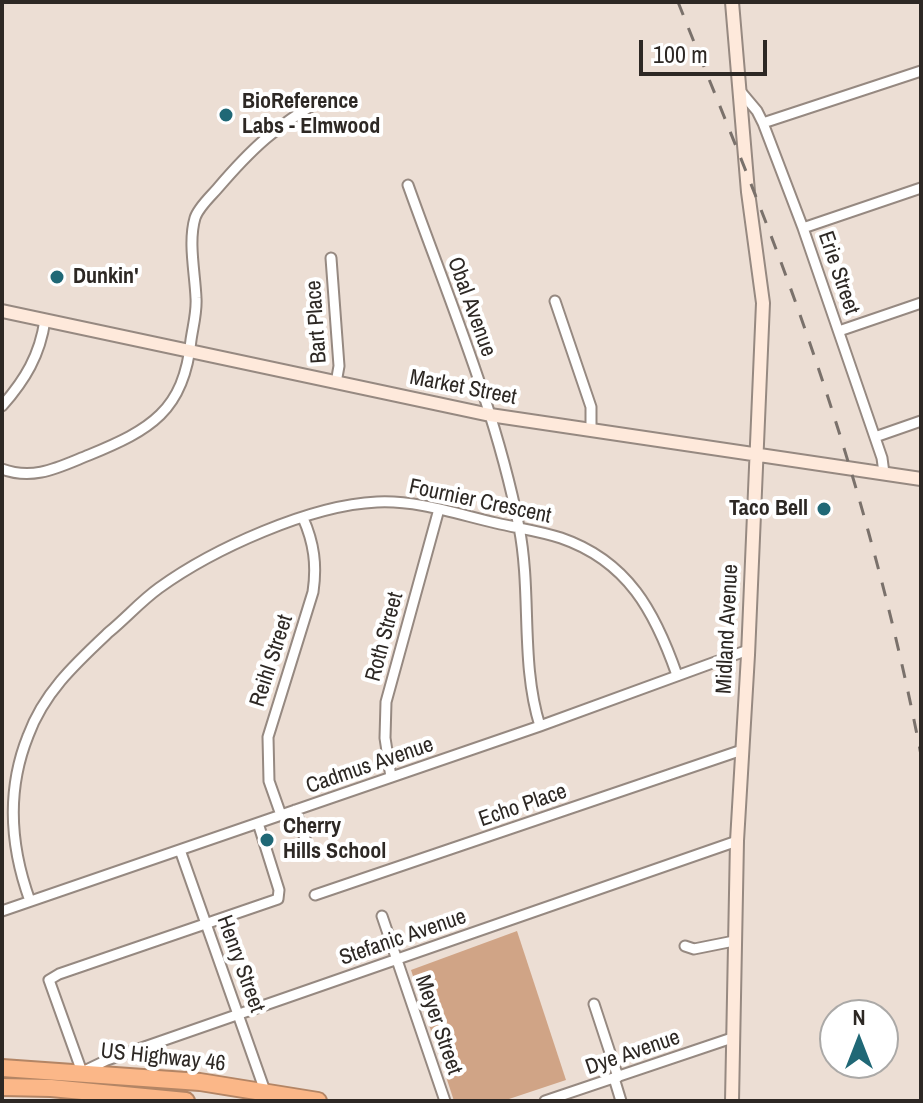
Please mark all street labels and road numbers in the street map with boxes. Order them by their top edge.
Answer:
street label: Erie Street [811,228,865,318]
street label: Obal Avenue [441,254,501,360]
street label: Bart Place [301,280,333,364]
street label: Market Street [407,365,519,411]
street label: Fournier Crescent [407,474,553,530]
street label: Midland Avenue [711,563,745,695]
street label: Roth Street [360,590,410,684]
street label: Reihl Street [245,612,299,710]
street label: Cadmus Avenue [303,732,437,800]
street label: Echo Place [476,779,570,833]
street label: Stefanic Avenue [336,904,470,972]
street label: Henry Street [210,912,270,1016]
street label: Meyer Street [409,972,467,1078]
street label: Dye Avenue [582,1025,684,1081]
street label: US Highway 46 [99,1038,227,1078]

